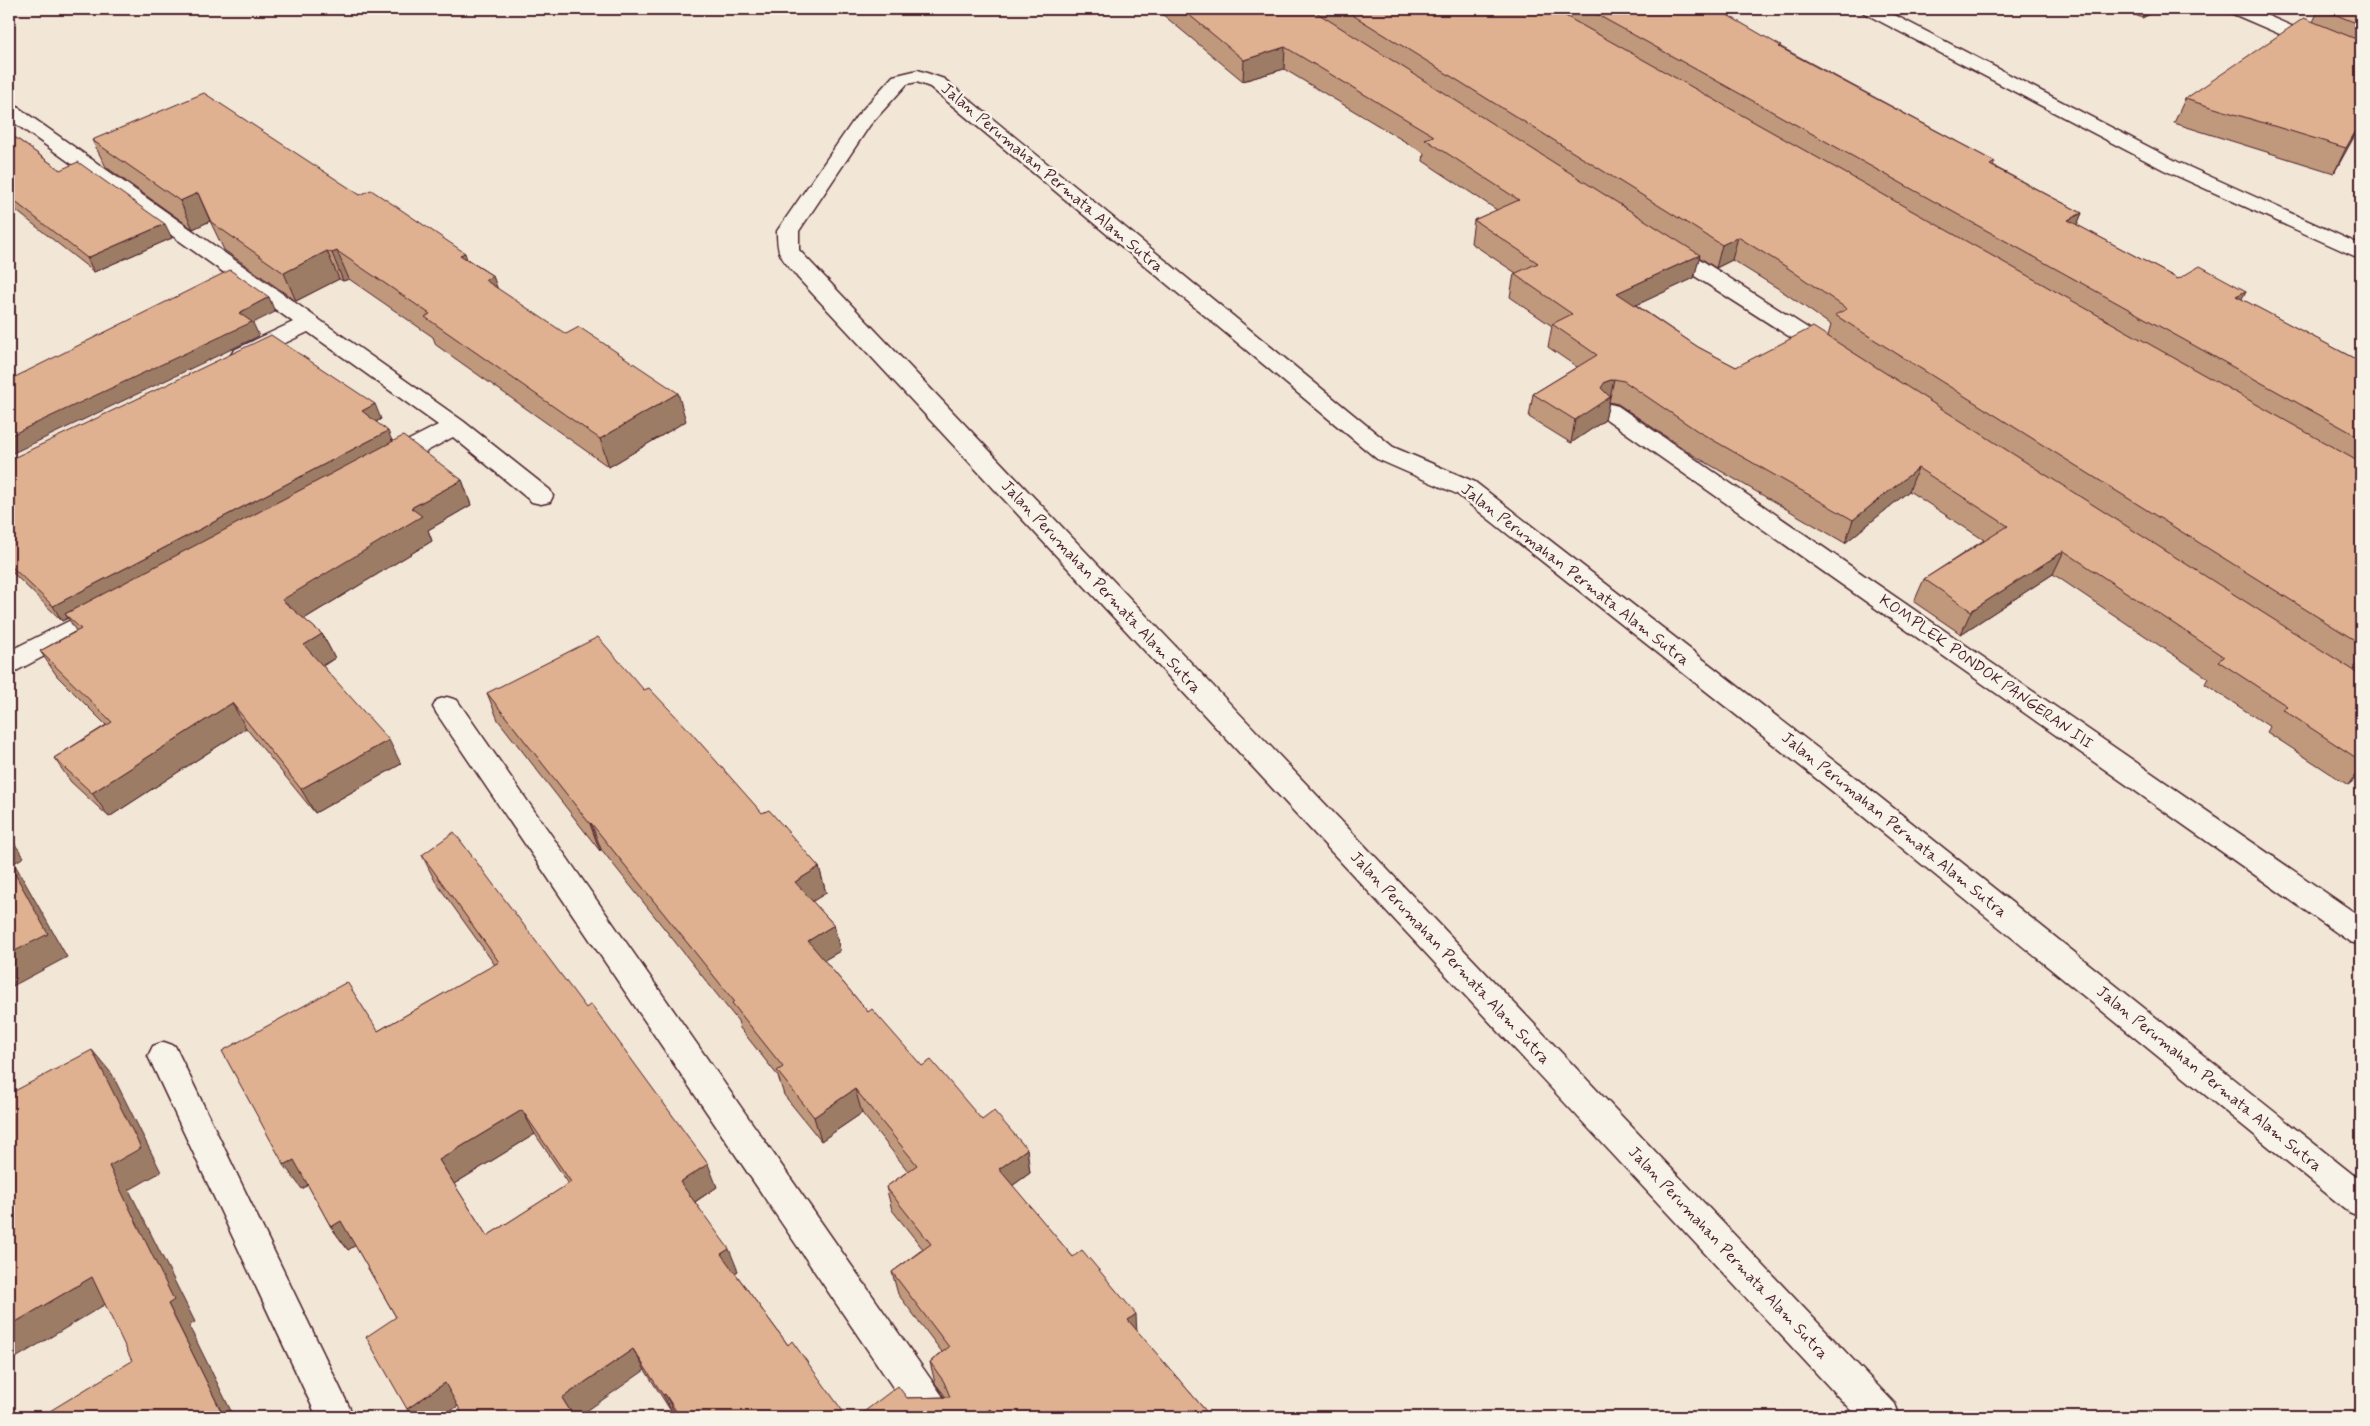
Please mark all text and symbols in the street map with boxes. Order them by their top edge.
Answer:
street label: Jalan Perumahan Permata Alam Sutra [936,79,1168,277]
street label: Jalan Perumahan Permata Alam Sutra [996,476,1206,698]
street label: Jalan Perumahan Permata Alam Sutra [1457,479,1693,671]
street label: KOMPLEK PONDOK PANGERAN III [1875,590,2097,754]
street label: Jalan Perumahan Permata Alam Sutra [1777,727,2011,923]
street label: Jalan Perumahan Permata Alam Sutra [1345,847,1555,1069]
street label: Jalan Perumahan Permata Alam Sutra [2092,981,2326,1177]
street label: Jalan Perumahan Permata Alam Sutra [1623,1142,1833,1364]

